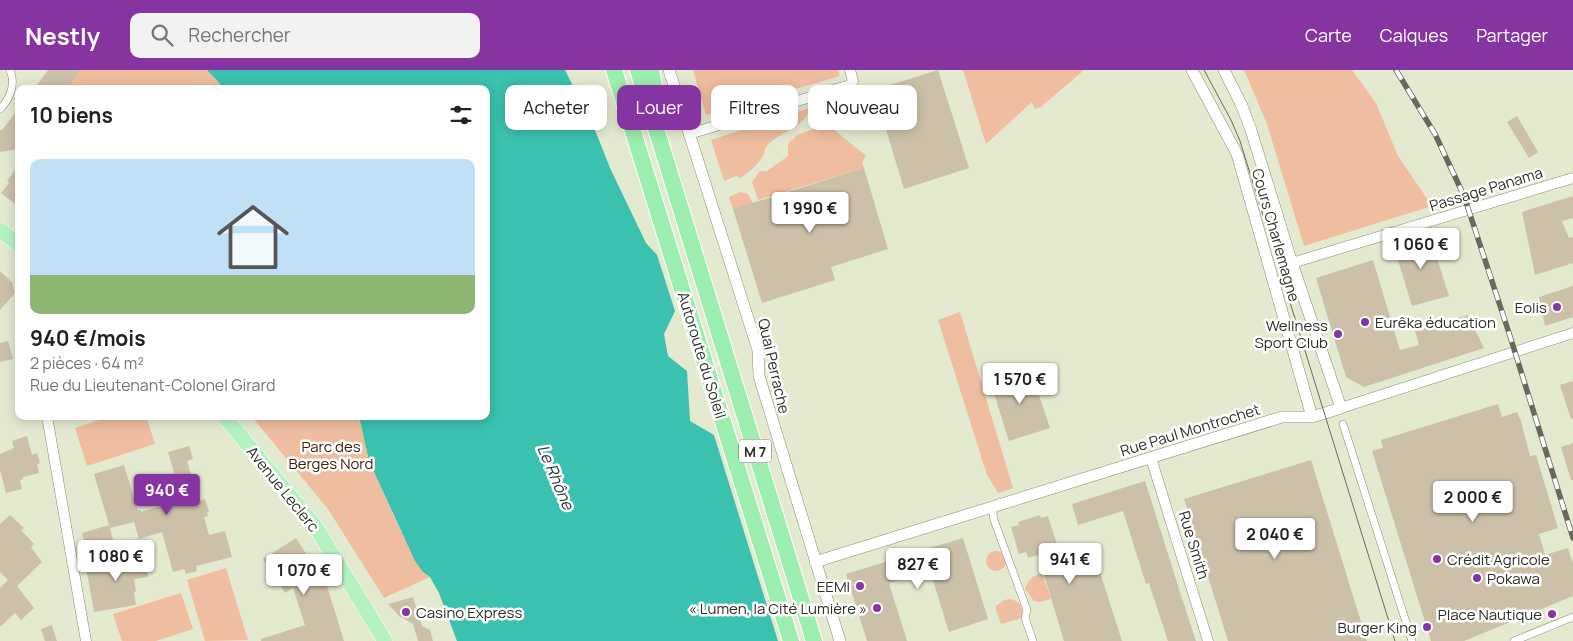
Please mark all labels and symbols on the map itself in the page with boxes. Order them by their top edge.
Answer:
street label: Passage Panama [1427,162,1545,216]
street label: Cours Charlemagne [1247,166,1305,304]
pin: 1 990 € [764,191,856,234]
pin: 1 060 € [1375,228,1467,270]
street label: Autoroute du Soleil [673,289,731,421]
place label: Eolis [1515,297,1547,318]
marker: Eolis [1551,301,1563,313]
place label: Eurêka éducation [1375,312,1496,333]
place label: Wellness Sport Club [1255,315,1328,353]
street label: Quai Perrache [753,316,795,416]
marker: Eurêka éducation [1359,316,1371,328]
marker: Wellness Sport Club [1332,328,1344,340]
pin: 1 570 € [974,362,1066,405]
street label: Rue Paul Montrochet [1118,399,1262,461]
park label: Parc des Berges Nord [289,436,373,474]
road number: M 7 [739,440,771,462]
water label: Le Rhône [532,441,580,514]
street label: Avenue Leclerc [242,442,324,536]
pin: 940 € [132,474,202,516]
pin: 2 000 € [1427,480,1519,523]
street label: Rue Smith [1174,508,1214,582]
pin: 2 040 € [1229,518,1321,560]
pin: 1 080 € [70,540,162,582]
pin: 941 € [1035,542,1105,585]
pin: 827 € [883,548,953,590]
place label: Crédit Agricole [1447,549,1550,570]
marker: Crédit Agricole [1431,553,1443,565]
pin: 1 070 € [258,554,350,596]
place label: Pokawa [1487,568,1540,589]
marker: Pokawa [1471,572,1483,584]
place label: EEMI [817,576,850,597]
marker: EEMI [854,580,866,592]
place label: « Lumen, la Cité Lumière » [689,598,867,619]
place label: Casino Express [416,602,522,623]
marker: « Lumen, la Cité Lumière » [871,602,883,614]
place label: Place Nautique [1438,604,1542,625]
marker: Casino Express [400,606,412,618]
marker: Place Nautique [1546,608,1558,620]
place label: Burger King [1338,617,1417,638]
marker: Burger King [1421,621,1433,633]

